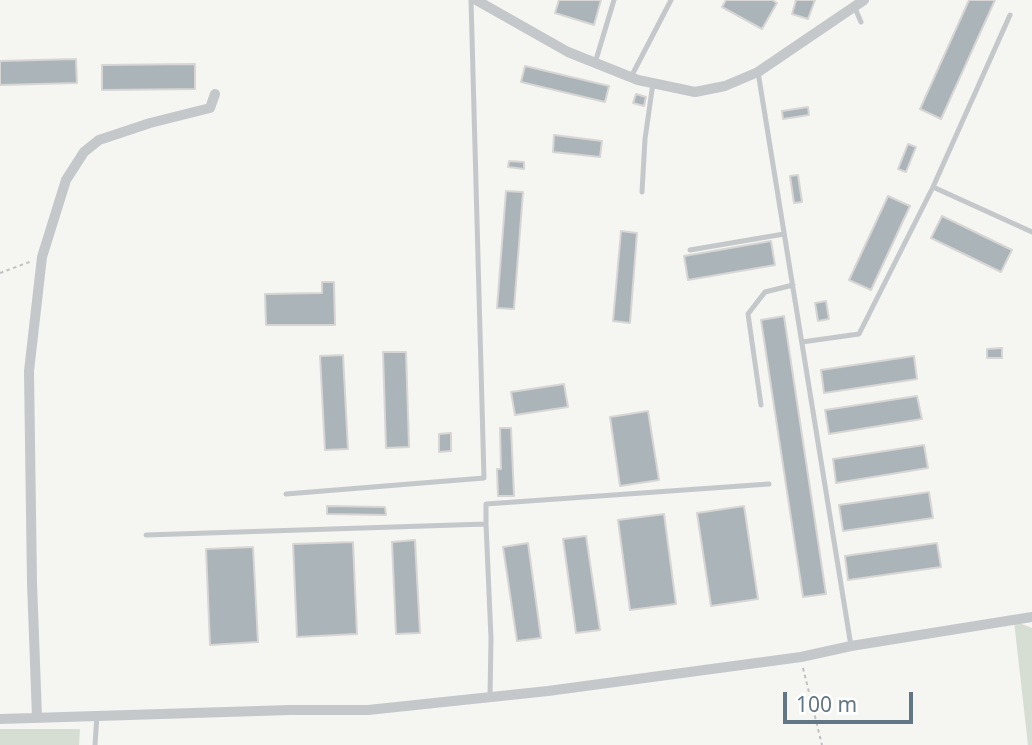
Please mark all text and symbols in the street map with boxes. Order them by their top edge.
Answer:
scale bar [787,678,916,722]
text: 100 m [796,690,857,718]

